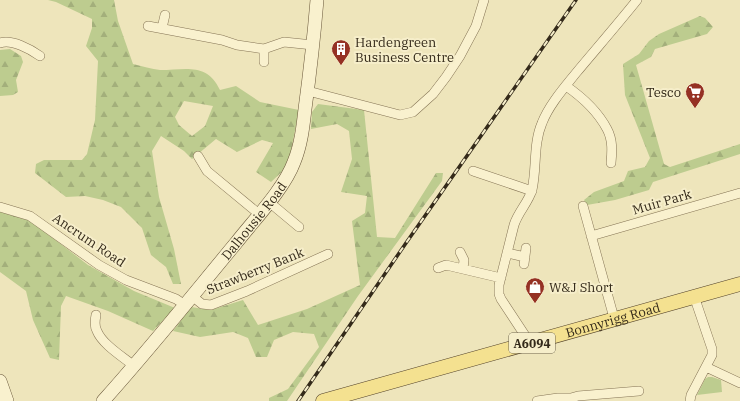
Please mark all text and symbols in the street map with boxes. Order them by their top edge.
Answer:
place label: Hardengreen Business Centre [355,34,454,66]
building icon: Hardengreen Business Centre [330,38,352,66]
supermarket icon: Tesco [684,81,706,109]
place label: Tesco [646,84,681,101]
street label: Dalhousie Road [217,178,290,263]
street label: Muir Park [631,185,694,219]
street label: Ancrum Road [49,209,129,271]
street label: Strawberry Bank [204,244,307,298]
shop icon: W&J Short [524,276,546,304]
place label: W&J Short [549,279,614,296]
street label: Bonnyrigg Road [564,298,662,341]
road number: A6094 [509,333,555,353]

